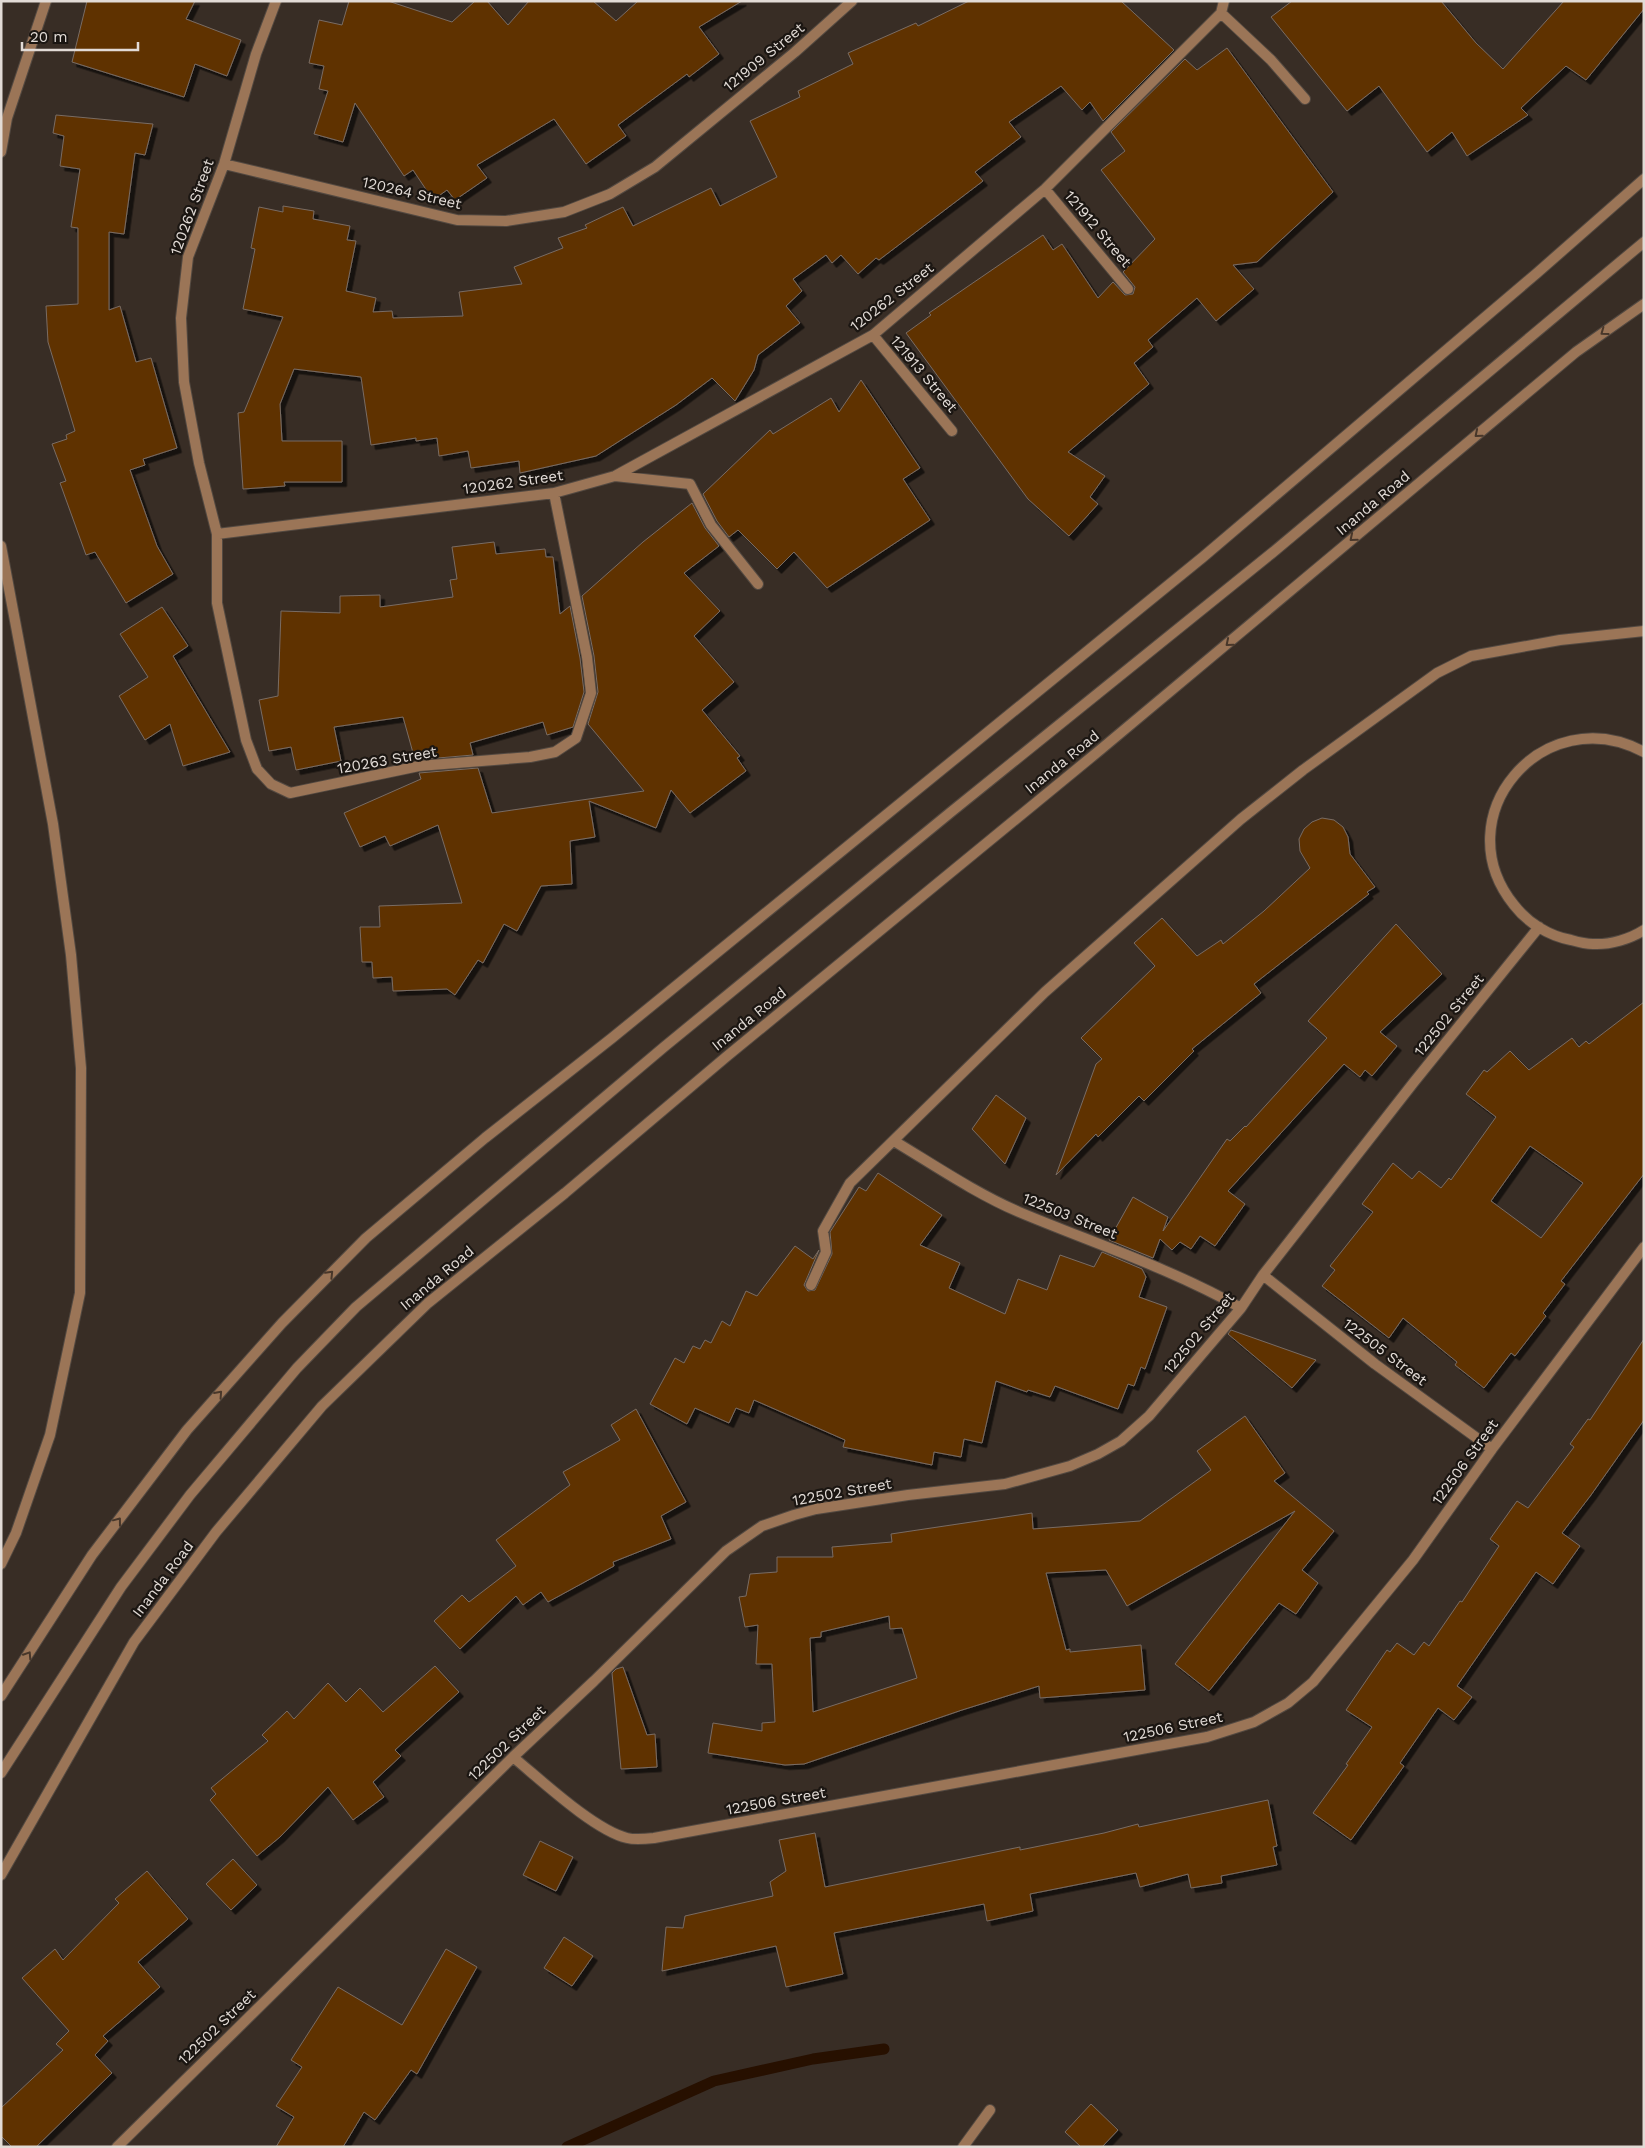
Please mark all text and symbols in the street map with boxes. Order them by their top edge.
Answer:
street label: 121909 Street [720,19,809,95]
scale bar [22,20,139,52]
text: 20 m [30,28,68,46]
street label: 120262 Street [166,156,218,257]
street label: 120264 Street [361,173,464,213]
street label: 121912 Street [1061,187,1136,272]
street label: 120262 Street [847,258,938,335]
one-way arrow [1600,326,1610,335]
street label: 121913 Street [887,332,962,417]
one-way arrow [1475,429,1484,437]
street label: 120262 Street [462,466,565,498]
street label: Inanda Road [1332,467,1414,539]
one-way arrow [1350,533,1359,542]
one-way arrow [1225,637,1234,646]
street label: Inanda Road [1021,726,1103,798]
street label: 120263 Street [336,742,439,778]
street label: 122502 Street [1410,970,1488,1060]
street label: Inanda Road [708,983,790,1055]
street label: 122503 Street [1020,1189,1120,1243]
street label: Inanda Road [396,1242,478,1314]
one-way arrow [324,1271,333,1280]
street label: 122502 Street [1160,1288,1239,1377]
street label: 122505 Street [1339,1315,1431,1390]
one-way arrow [214,1390,223,1399]
street label: 122506 Street [1428,1415,1502,1508]
street label: 122502 Street [791,1474,894,1510]
one-way arrow [113,1518,121,1527]
street label: Inanda Road [129,1537,197,1621]
one-way arrow [21,1652,31,1661]
street label: 122502 Street [465,1701,550,1784]
street label: 122506 Street [1122,1708,1225,1746]
street label: 122506 Street [725,1783,828,1819]
street label: 122502 Street [175,1985,260,2068]

